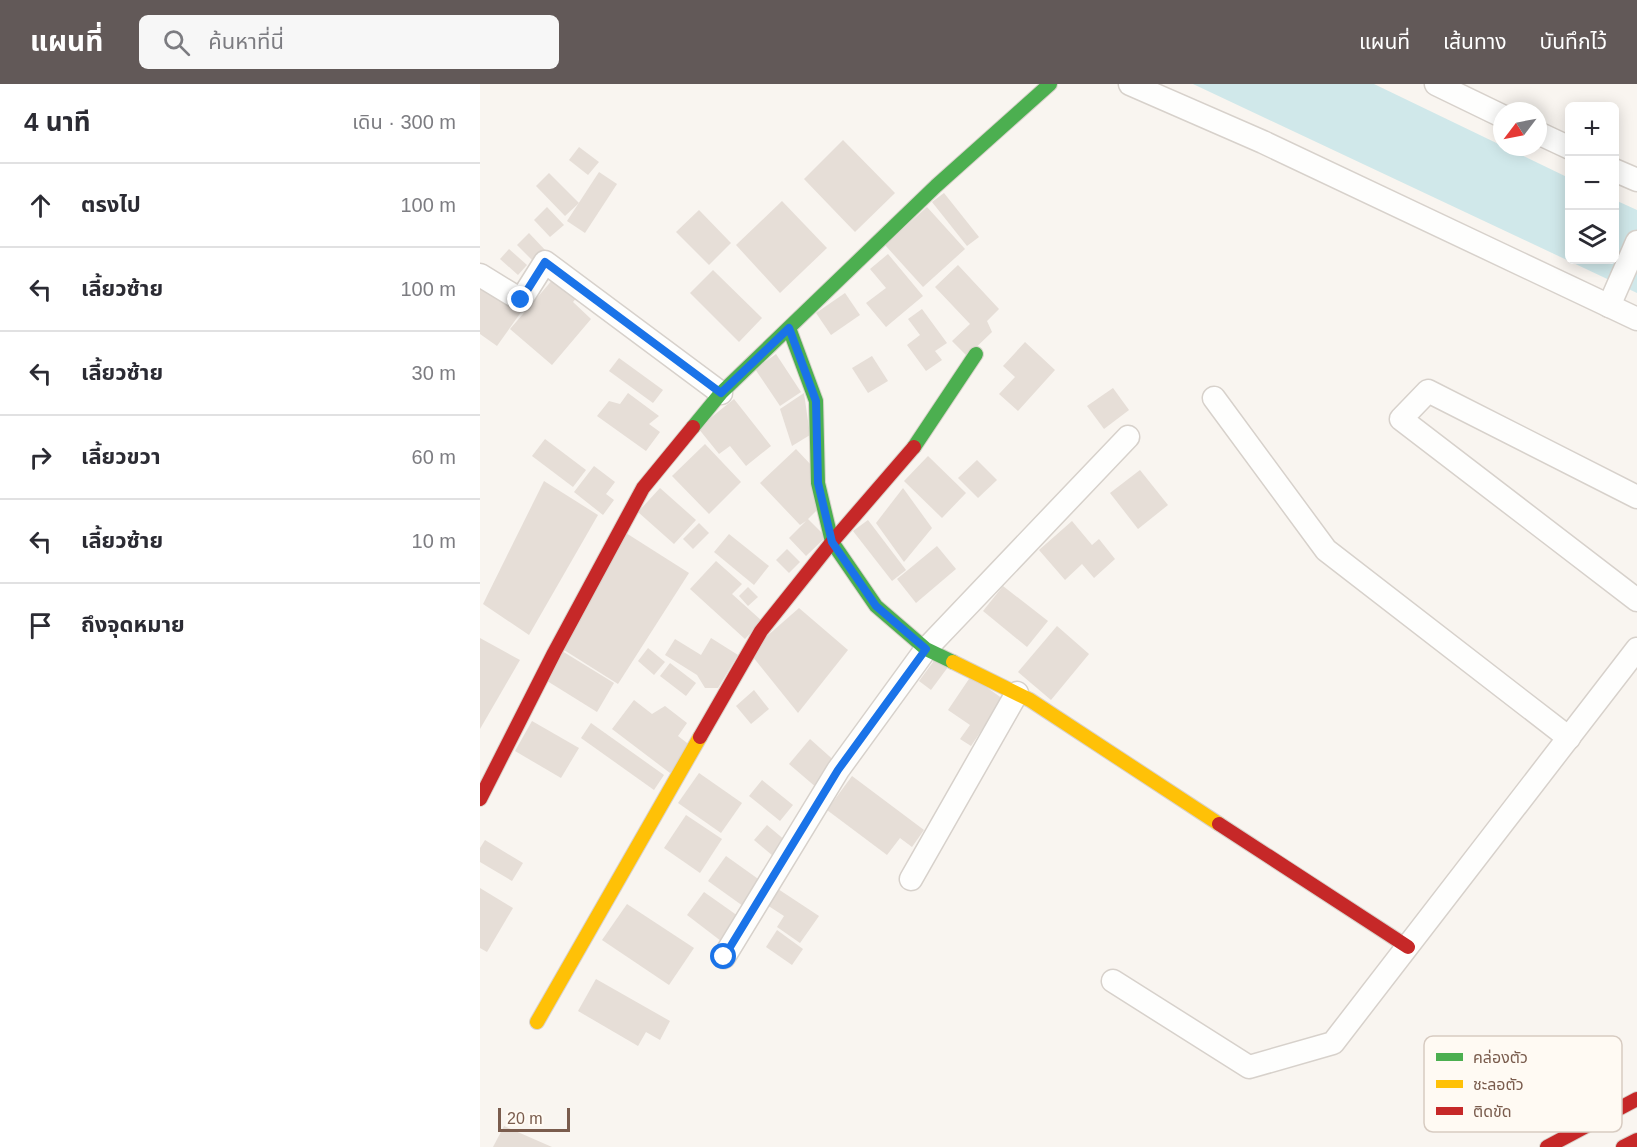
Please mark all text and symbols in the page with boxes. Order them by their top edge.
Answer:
search box [139,15,559,69]
text: แผนที่ [30,26,103,57]
icon: search [160,26,193,59]
text: ค้นหาที่นี่ [208,29,284,54]
text: แผนที่ [1359,30,1410,53]
text: เส้นทาง [1443,30,1507,53]
text: บันทึกไว้ [1540,30,1607,53]
north arrow [1493,102,1547,156]
map controls [1565,102,1619,264]
button: + [1565,102,1619,156]
text: 4 นาที [24,107,91,137]
text: เดิน · 300 m [352,111,456,133]
button: − [1565,156,1619,210]
icon: ahead [24,189,57,222]
text: ตรงไป [81,192,141,217]
text: 100 m [400,194,456,216]
button: layers [1565,210,1619,264]
icon: left [24,273,57,306]
text: เลี้ยวซ้าย [81,276,163,301]
text: 100 m [400,278,456,300]
route end [507,286,533,312]
icon: left [24,357,57,390]
text: เลี้ยวซ้าย [81,360,163,385]
text: 30 m [412,362,456,384]
icon: right [24,441,57,474]
text: เลี้ยวขวา [81,444,161,469]
text: 60 m [412,446,456,468]
icon: left [24,525,57,558]
text: เลี้ยวซ้าย [81,528,163,553]
text: 10 m [412,530,456,552]
icon: arrive [24,609,57,642]
text: ถึงจุดหมาย [81,612,185,637]
route start [710,943,736,969]
legend [1424,1036,1622,1132]
text: คล่องตัว [1473,1049,1528,1066]
text: ชะลอตัว [1473,1076,1524,1093]
text: ติดขัด [1473,1103,1512,1120]
scale bar [498,1105,570,1132]
text: 20 m [507,1110,543,1127]

